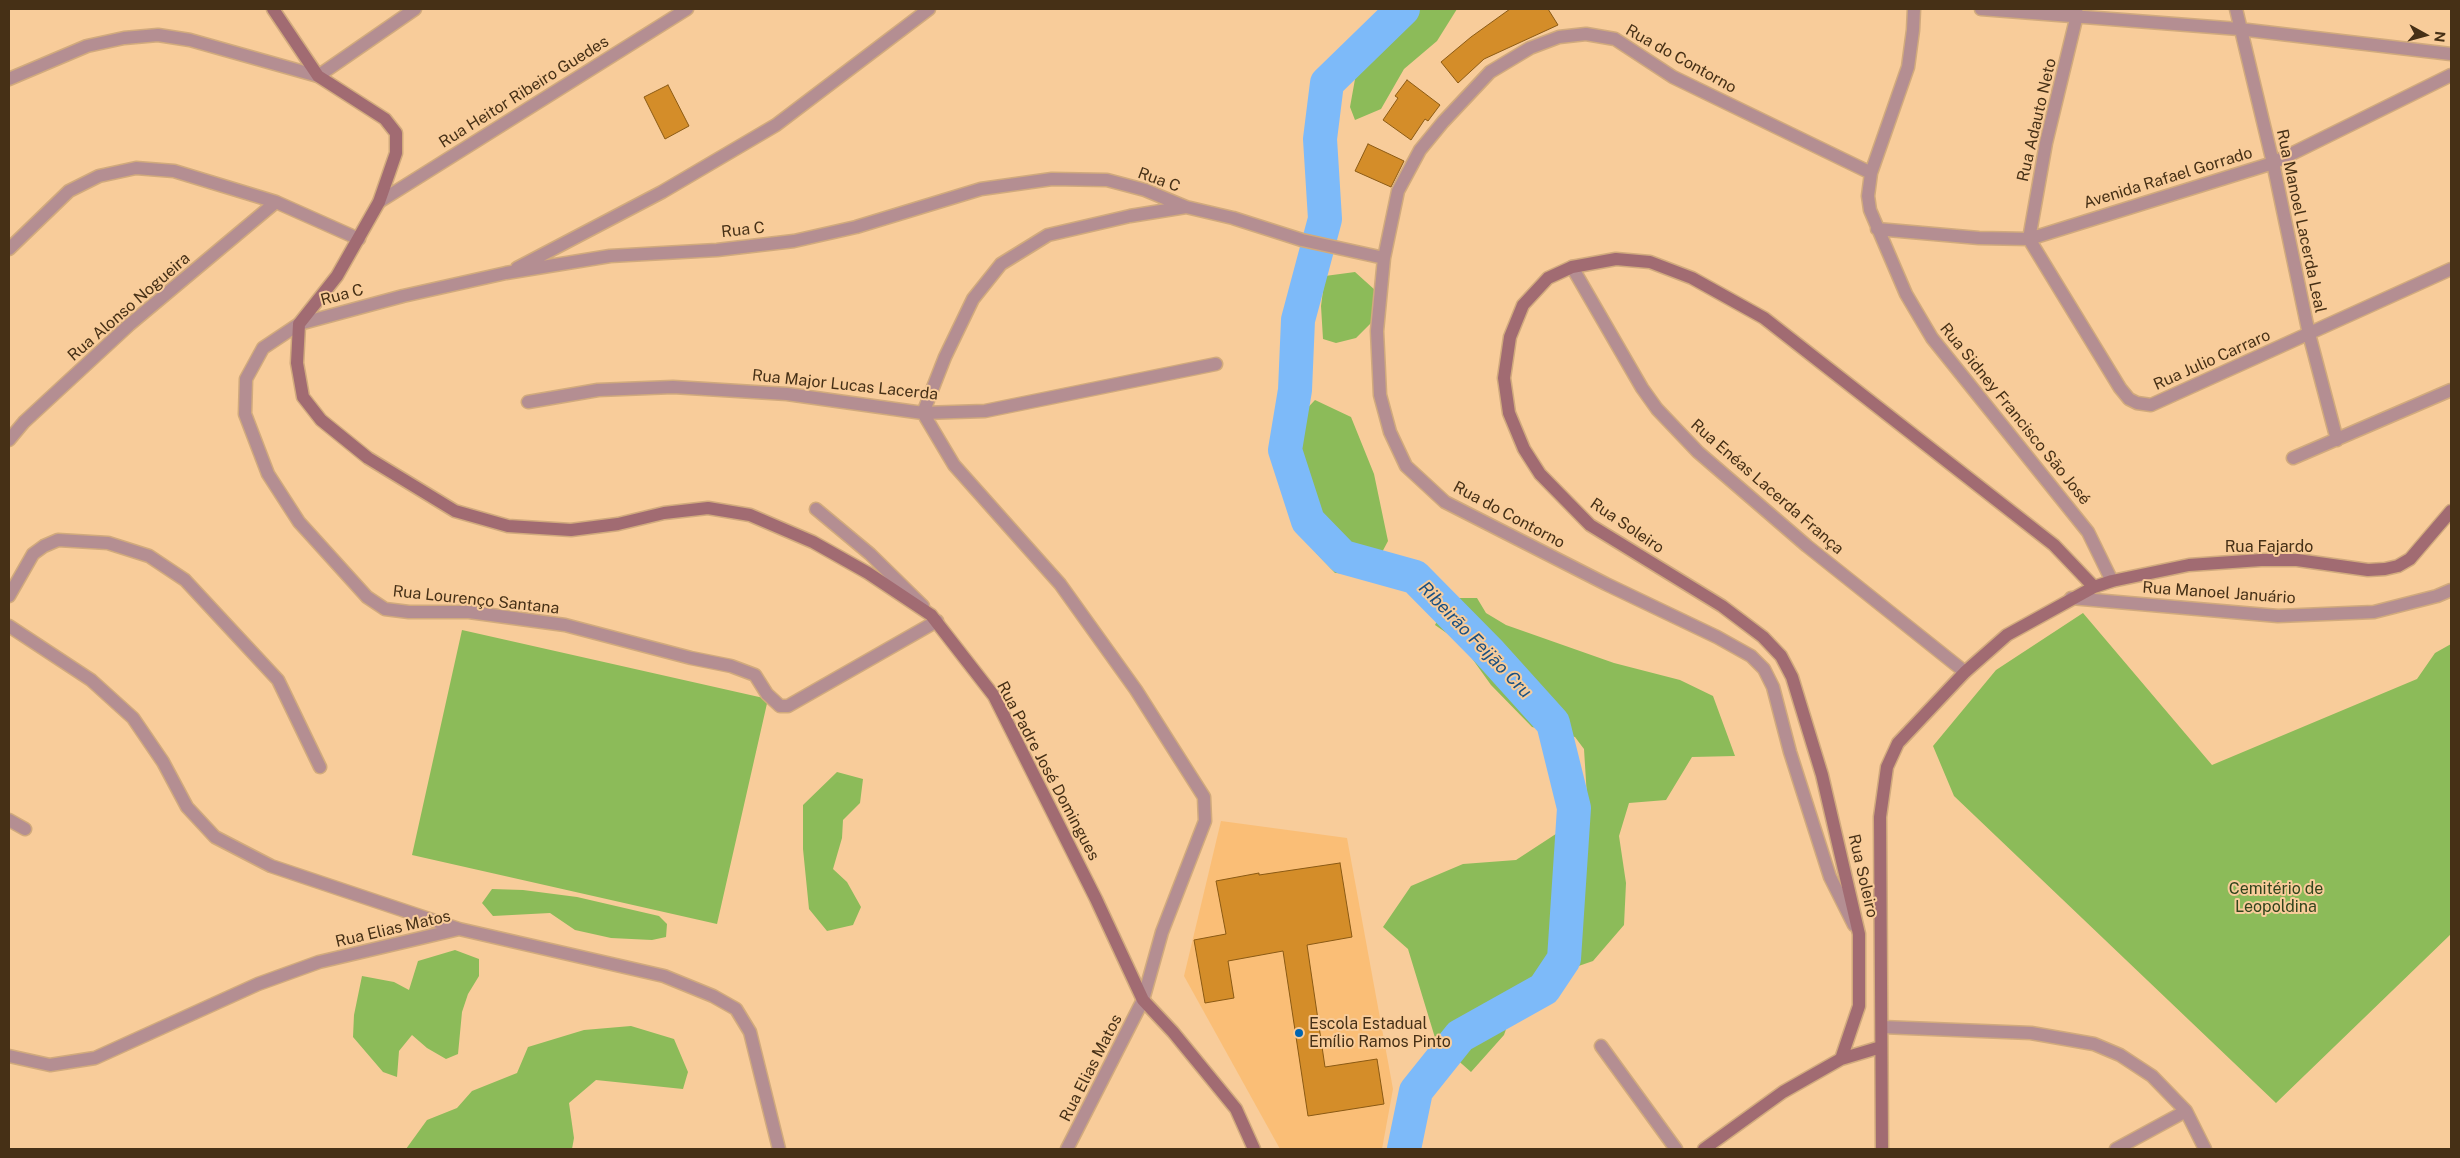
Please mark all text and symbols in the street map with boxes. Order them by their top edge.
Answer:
north arrow [2400,10,2450,60]
street label: Rua do Contorno [1622,21,1740,97]
text: N [2431,30,2448,43]
street label: Rua Heitor Ribeiro Guedes [436,32,612,152]
street label: Rua Adauto Neto [2013,56,2061,184]
street label: Rua Manoel Lacerda Leal [2272,127,2330,315]
street label: Avenida Rafael Gorrado [2081,143,2255,213]
street label: Rua C [1135,164,1183,196]
street label: Rua C [720,218,766,242]
street label: Rua Alonso Nogueira [64,249,194,365]
street label: Rua C [318,280,366,310]
street label: Rua Sidney Francisco São José [1936,319,2094,509]
street label: Rua Julio Carraro [2151,326,2273,394]
street label: Rua Major Lucas Lacerda [751,366,939,404]
street label: Rua Enéas Lacerda França [1687,415,1847,559]
street label: Rua do Contorno [1450,477,1568,553]
street label: Rua Soleiro [1586,494,1668,558]
street label: Rua Fajardo [2225,537,2313,557]
water label: Ribeirão Feijão Cru [1414,577,1536,703]
street label: Rua Manoel Januário [2142,578,2296,608]
street label: Rua Lourenço Santana [392,582,560,618]
street label: Rua Padre José Domingues [993,678,1103,864]
street label: Rua Soleiro [1844,832,1882,920]
park label: Cemitério de Leopoldina [2229,879,2323,917]
street label: Rua Elias Matos [334,906,452,952]
street label: Rua Elias Matos [1056,1011,1126,1125]
place label: Escola Estadual Emílio Ramos Pinto [1309,1014,1451,1052]
marker: Escola Estadual Emílio Ramos Pinto [1293,1027,1305,1039]

